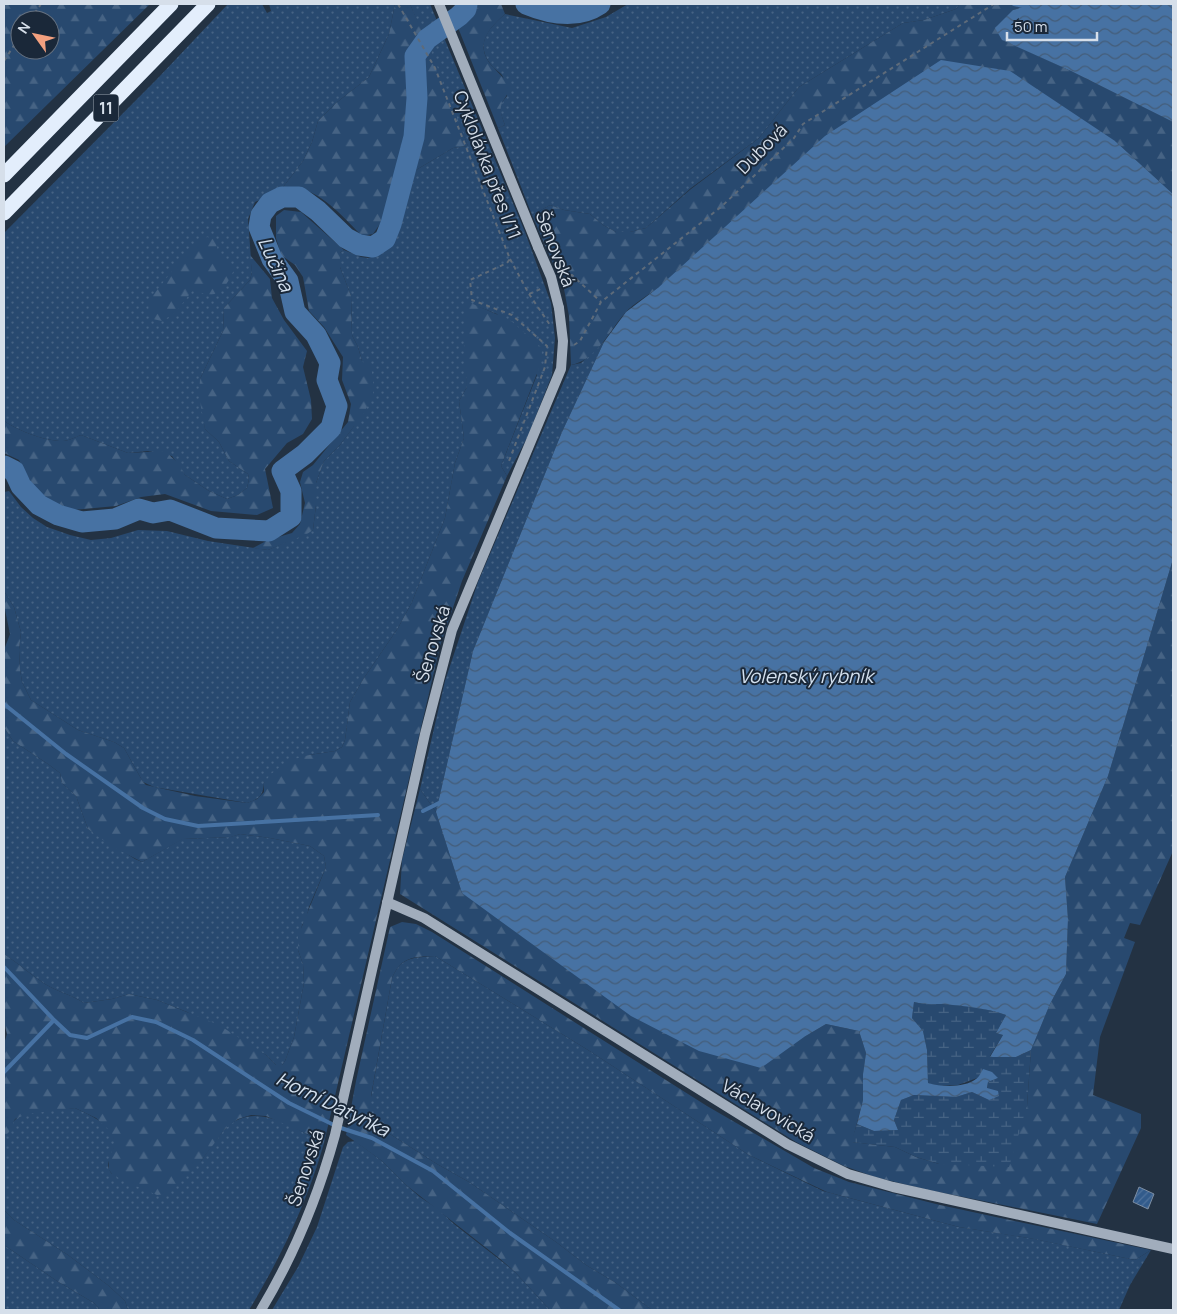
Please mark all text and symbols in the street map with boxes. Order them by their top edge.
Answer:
north arrow [10,10,60,60]
scale bar [1007,10,1097,42]
text: 50 m [1014,16,1048,37]
text: N [13,18,34,37]
street label: Cyklolávka přes I/11 [449,87,527,242]
road number: 11 [94,95,118,122]
street label: Dubová [731,118,792,179]
street label: Šenovská [530,207,581,290]
water label: Lučina [252,232,301,297]
street label: Šenovská [409,602,455,685]
water label: Volenský rybník [739,663,876,689]
water label: Horní Datyňka [272,1065,395,1143]
street label: Václavovická [717,1073,820,1147]
street label: Šenovská [281,1126,329,1209]

